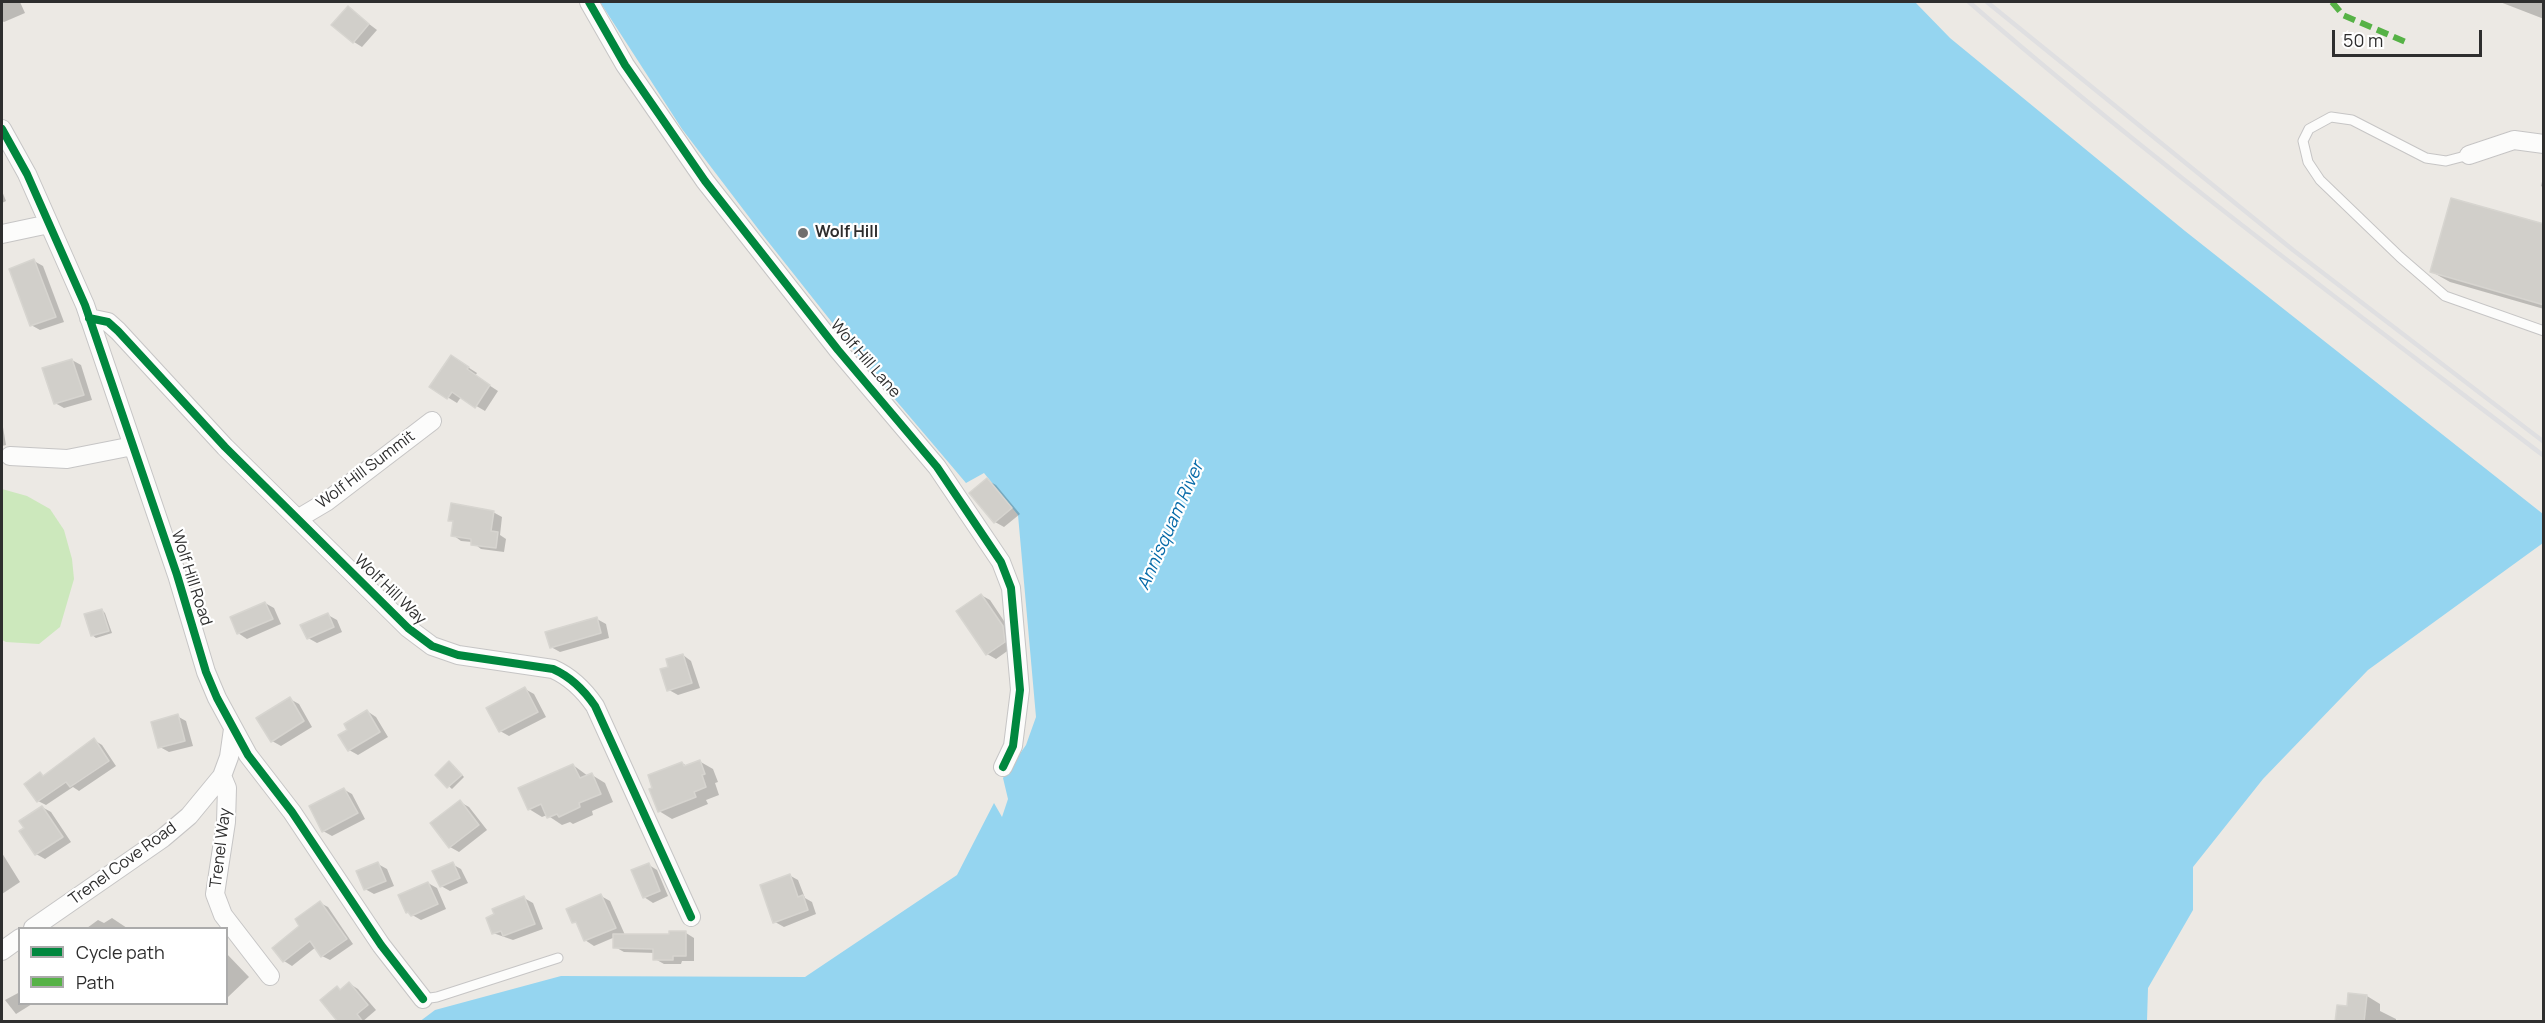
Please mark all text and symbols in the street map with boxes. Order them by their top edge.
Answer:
scale bar [2335,18,2485,56]
text: 50 m [2343,28,2383,52]
place label: Wolf Hill [815,223,878,243]
marker: Wolf Hill [796,226,810,240]
street label: Wolf Hill Lane [826,316,904,402]
street label: Wolf Hill Summit [313,427,419,513]
water label: Annisquam River [1133,459,1209,593]
street label: Wolf Hill Road [167,528,215,628]
street label: Wolf Hill Way [350,551,430,629]
street label: Trenel Way [207,807,235,889]
street label: Trenel Cove Road [66,819,180,909]
legend [18,927,228,1005]
text: Cycle path [76,940,165,964]
text: Path [76,970,114,994]

